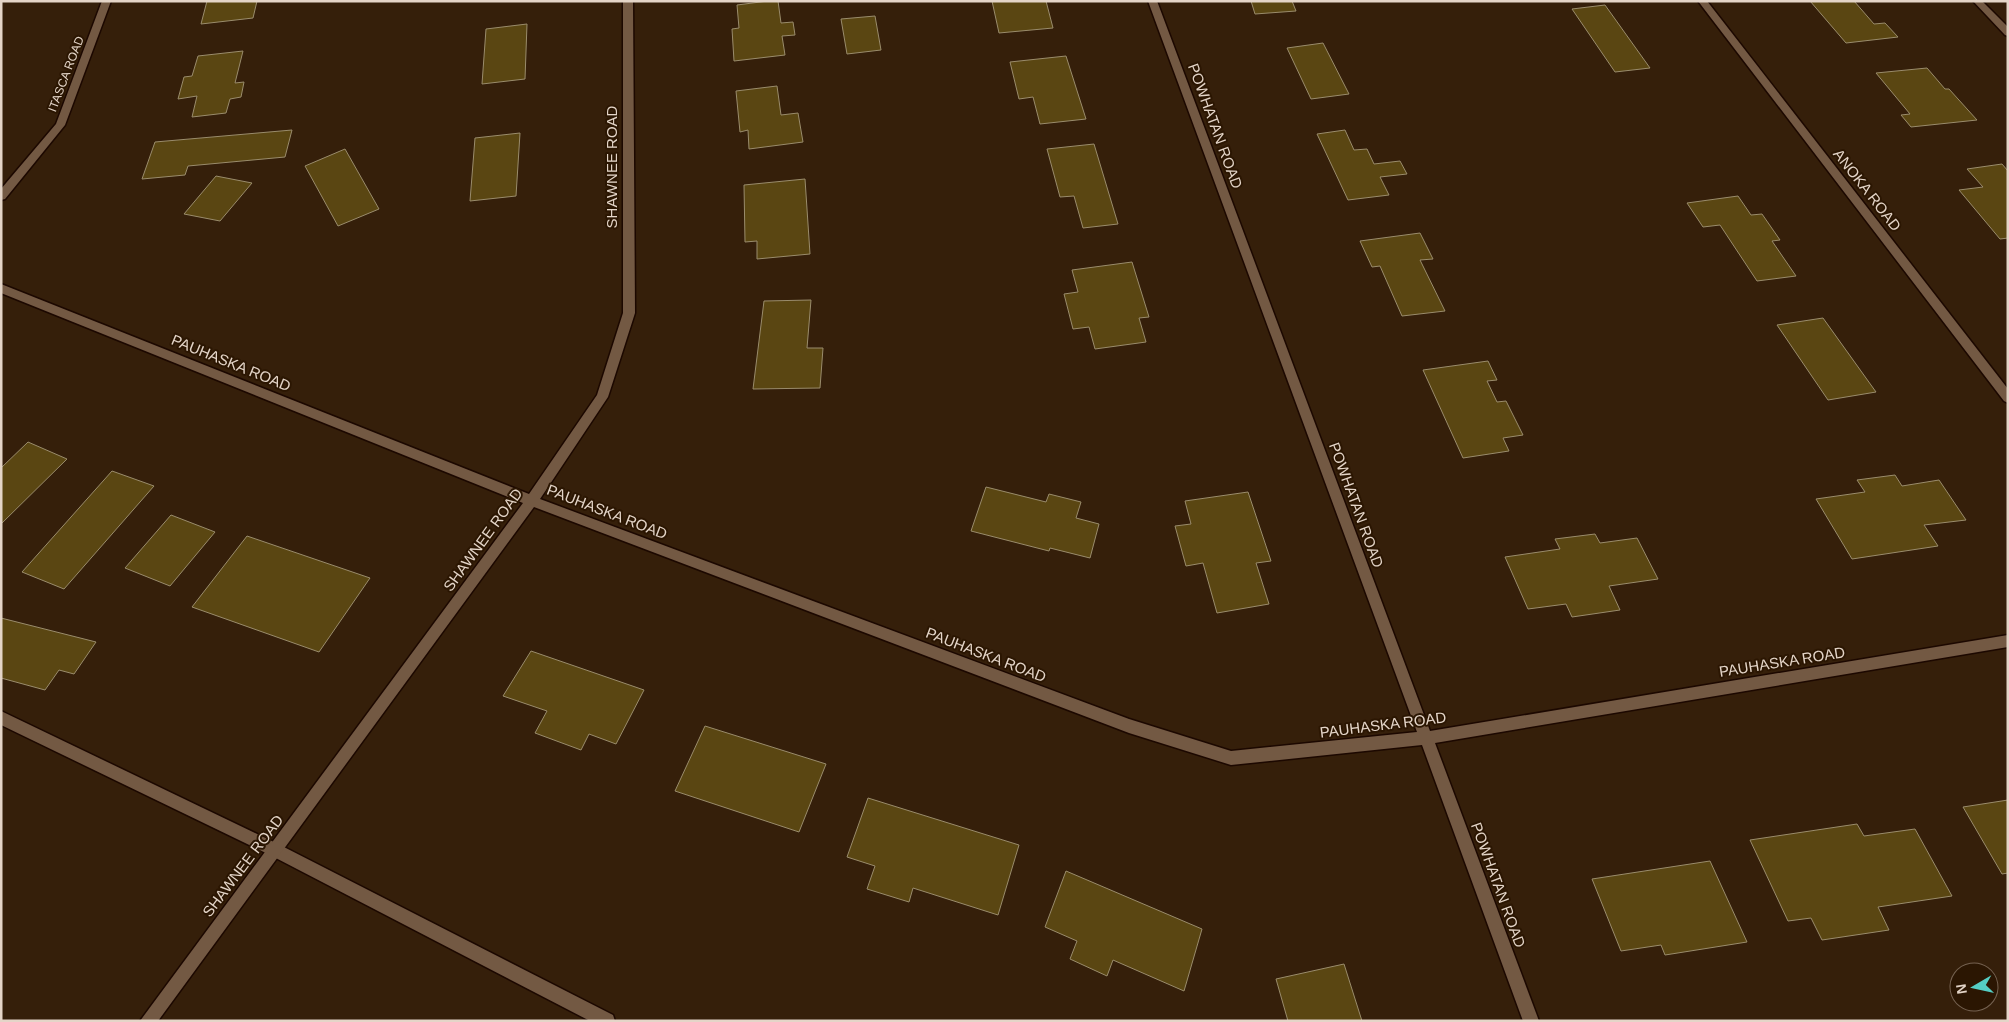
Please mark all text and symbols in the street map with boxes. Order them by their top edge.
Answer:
street label: ITASCA ROAD [45,34,87,114]
street label: POWHATAN ROAD [1185,61,1246,191]
street label: SHAWNEE ROAD [603,105,620,228]
street label: ANOKA ROAD [1830,145,1905,234]
street label: PAUHASKA ROAD [169,331,294,394]
street label: POWHATAN ROAD [1326,440,1387,570]
street label: PAUHASKA ROAD [545,481,670,542]
street label: SHAWNEE ROAD [440,485,526,594]
street label: PAUHASKA ROAD [924,624,1049,685]
street label: PAUHASKA ROAD [1718,643,1846,680]
street label: PAUHASKA ROAD [1319,708,1447,741]
street label: SHAWNEE ROAD [199,811,286,920]
street label: POWHATAN ROAD [1468,820,1529,950]
north arrow [1949,962,1999,1012]
text: N [1952,983,1970,995]

